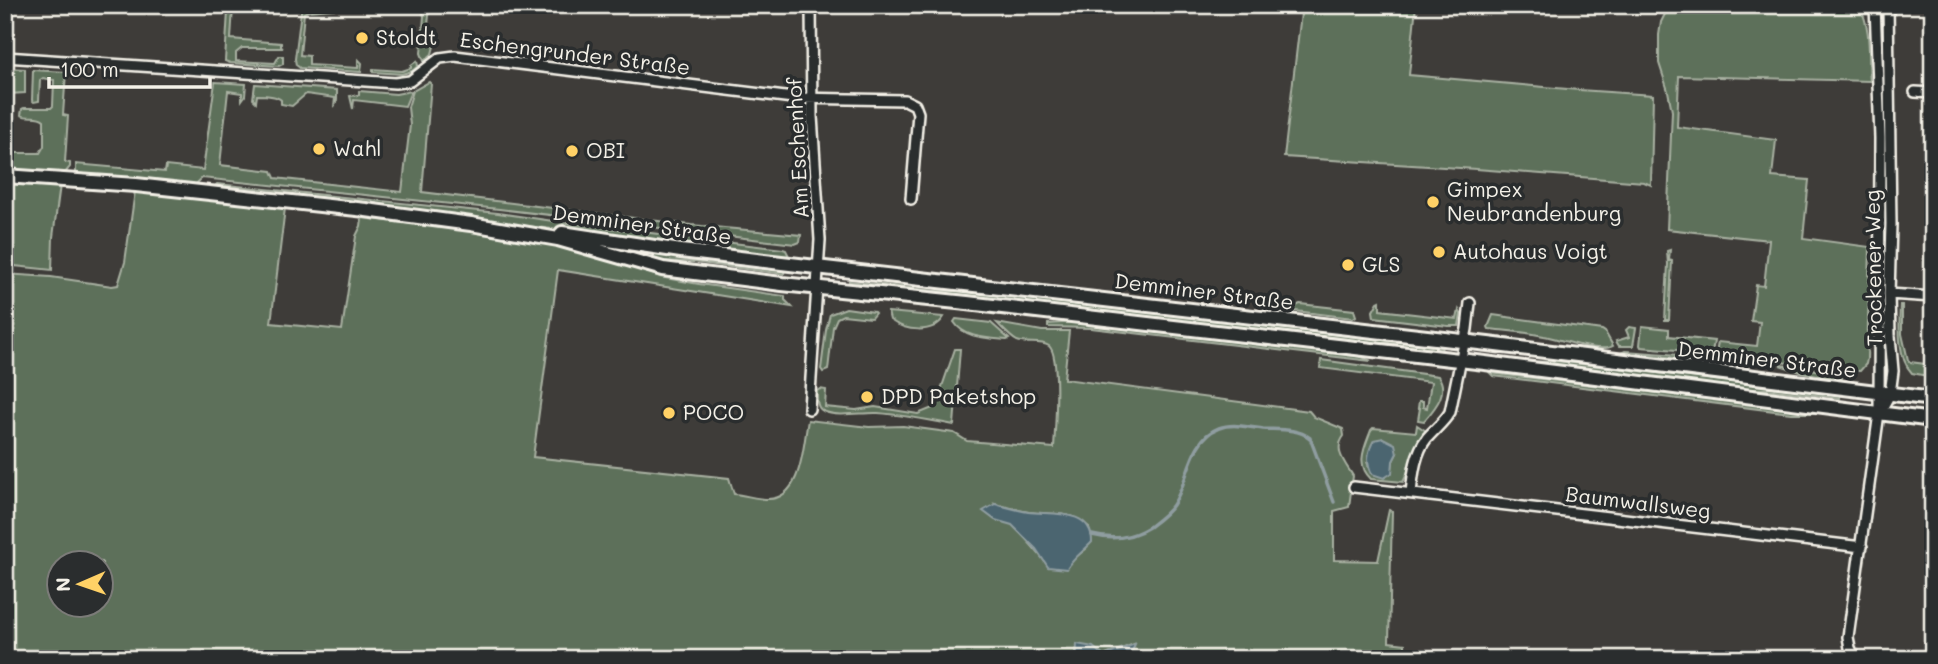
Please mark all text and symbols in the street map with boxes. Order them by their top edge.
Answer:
place label: Stoldt [376,23,437,50]
street label: Eschengrunder Straße [459,25,692,80]
marker: Stoldt [354,30,370,46]
scale bar [49,46,210,90]
text: 100 m [60,55,119,82]
street label: Am Eschenhof [779,76,814,219]
place label: Wahl [333,134,382,161]
place label: OBI [586,136,625,163]
marker: Wahl [311,141,327,157]
marker: OBI [564,143,580,159]
place label: Gimpex Neubrandenburg [1447,175,1621,226]
street label: Trockener Weg [1858,189,1887,347]
marker: Gimpex Neubrandenburg [1425,194,1441,210]
street label: Demminer Straße [551,198,733,249]
place label: Autohaus Voigt [1453,237,1608,264]
marker: Autohaus Voigt [1431,244,1447,260]
place label: GLS [1362,250,1400,277]
marker: GLS [1340,257,1356,273]
street label: Demminer Straße [1113,266,1295,315]
street label: Demminer Straße [1676,334,1858,383]
place label: DPD Paketshop [881,382,1036,409]
marker: DPD Paketshop [859,389,875,405]
place label: POCO [683,398,744,425]
marker: POCO [661,405,677,421]
street label: Baumwallsweg [1564,479,1712,524]
north arrow [46,548,116,618]
text: N [50,577,75,592]

